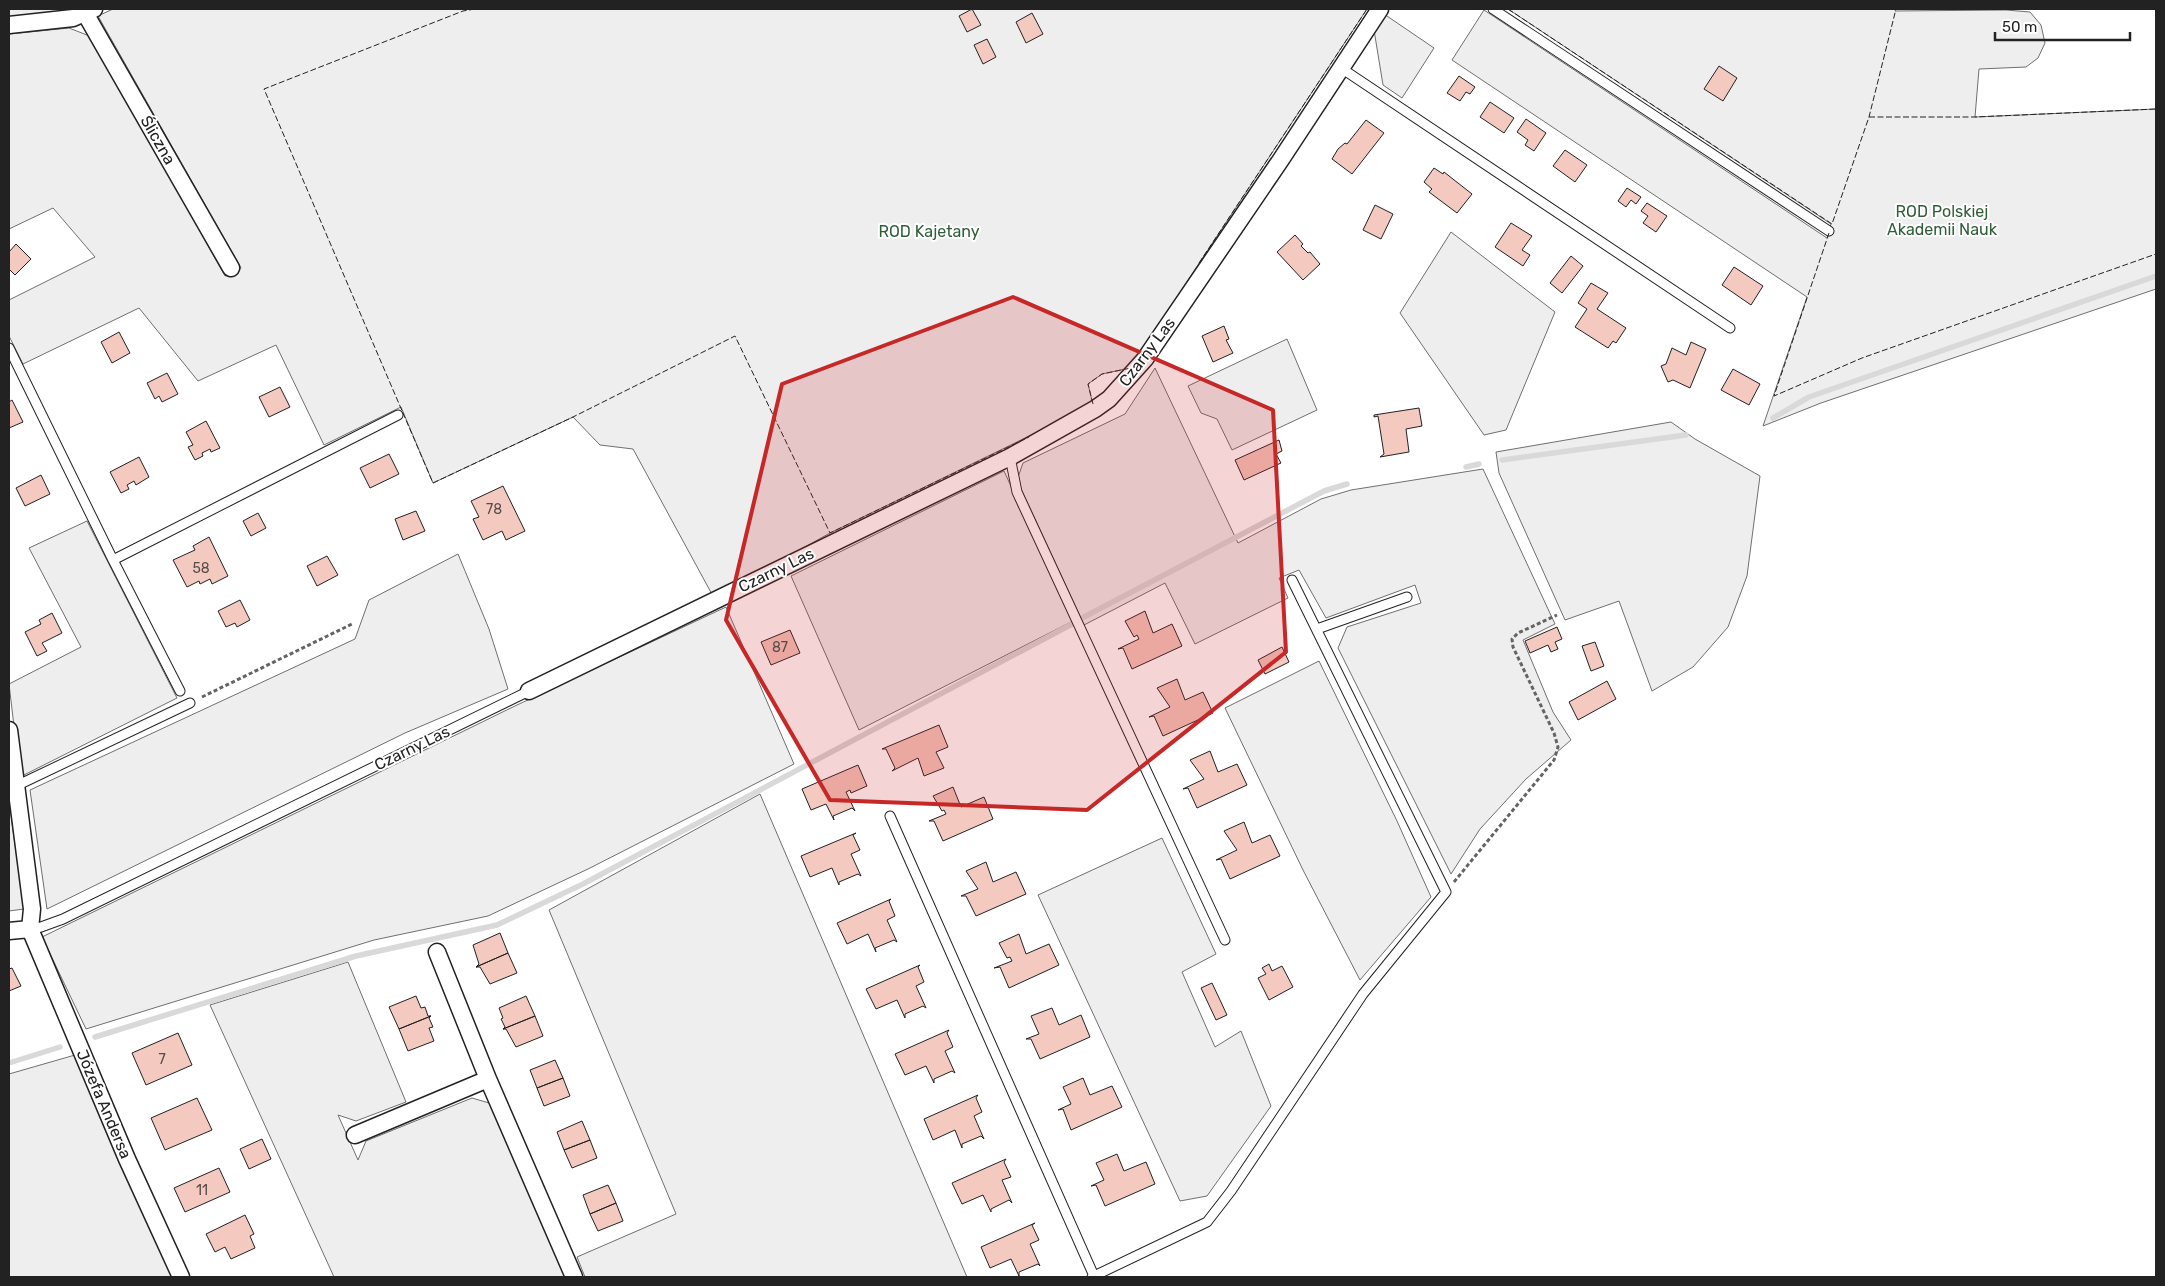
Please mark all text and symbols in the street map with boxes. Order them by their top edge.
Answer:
scale bar [1995,10,2130,42]
text: 50 m [2002,18,2037,36]
street label: Śliczna [136,112,180,168]
park label: ROD Polskiej Akademii Nauk [1887,202,1998,239]
park label: ROD Kajetany [878,222,980,241]
street label: Czarny Las [1115,314,1179,390]
house number: 78 [486,501,502,518]
street label: Czarny Las [735,544,817,596]
house number: 58 [192,560,210,577]
house number: 87 [772,639,788,656]
street label: Czarny Las [371,722,453,774]
street label: Józefa Andersa [72,1047,136,1161]
house number: 7 [158,1051,166,1068]
house number: 11 [196,1182,208,1199]

